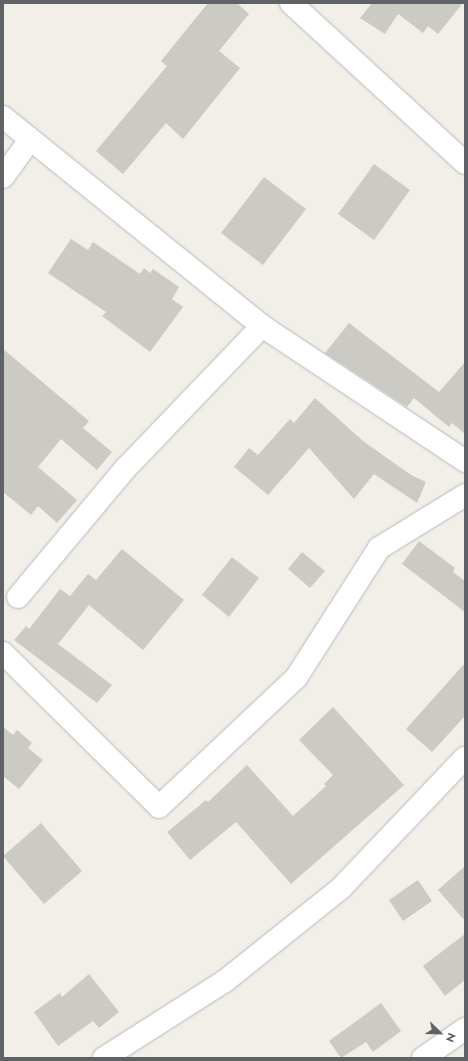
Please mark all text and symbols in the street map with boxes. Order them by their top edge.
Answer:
north arrow [420,1013,460,1053]
text: N [442,1031,460,1045]

